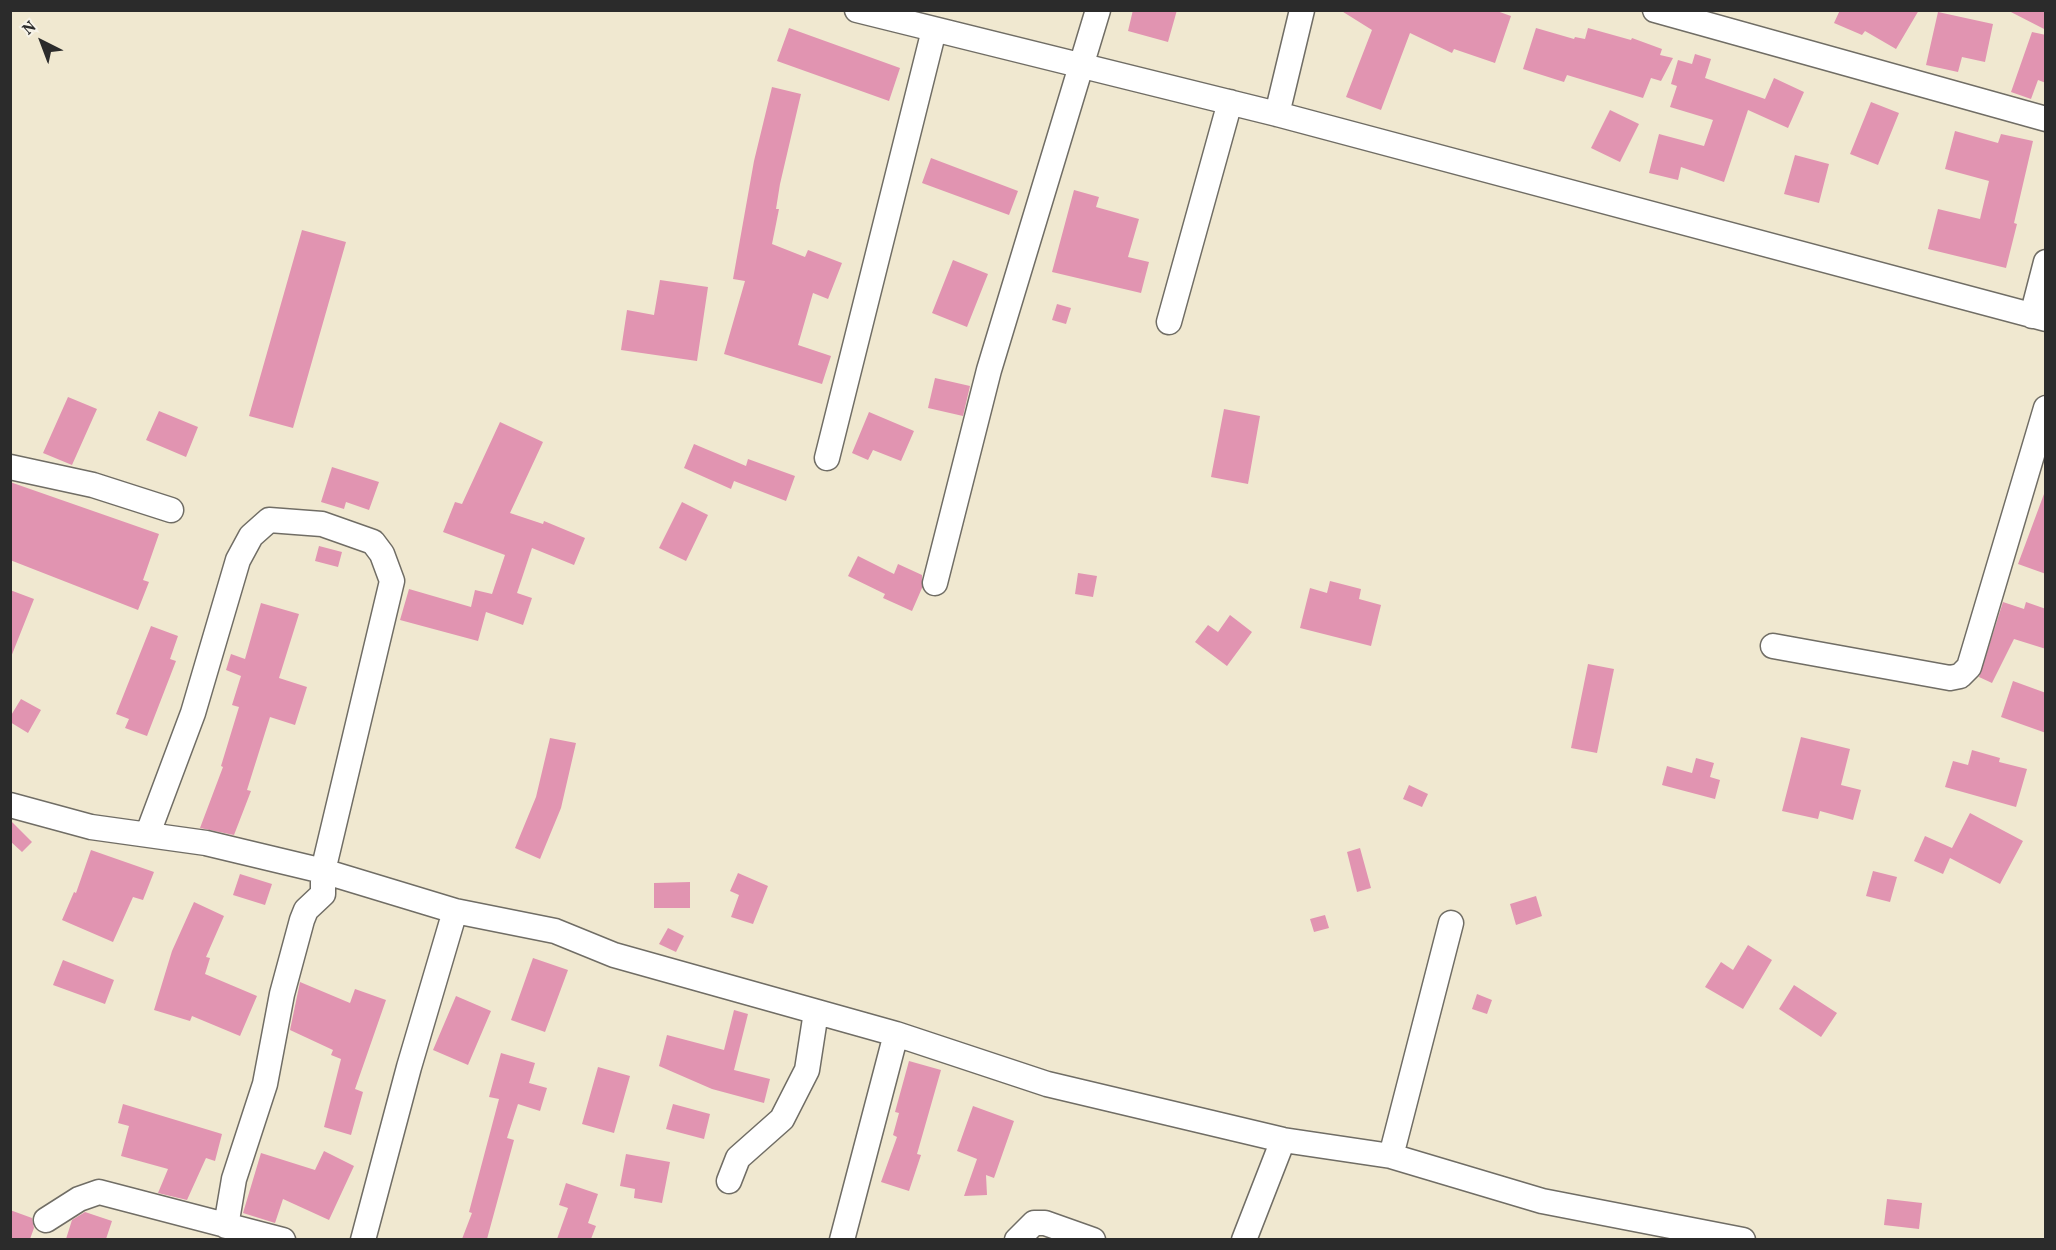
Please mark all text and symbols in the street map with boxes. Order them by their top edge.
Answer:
north arrow [12,12,72,72]
text: N [18,17,42,41]

